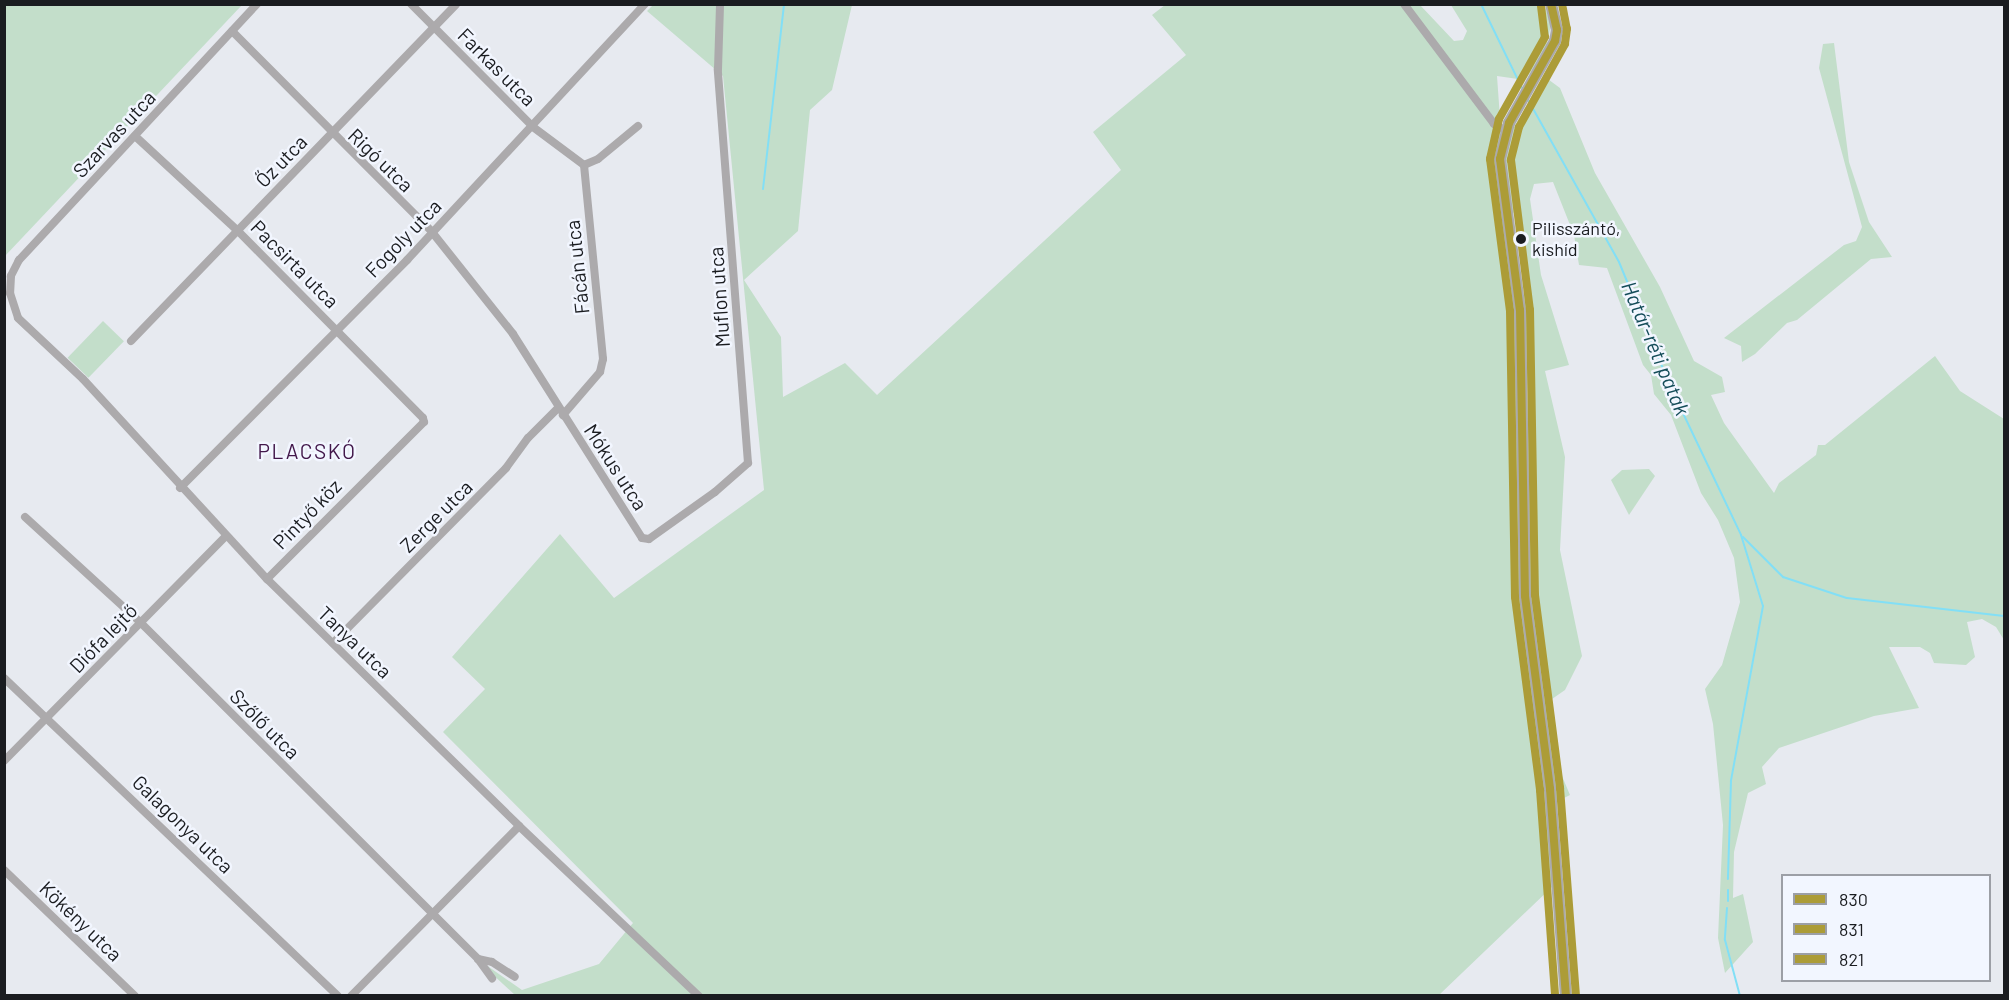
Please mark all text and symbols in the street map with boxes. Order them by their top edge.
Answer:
street label: Farkas utca [453,23,541,111]
street label: Szarvas utca [68,86,160,182]
street label: Rigó utca [344,123,418,197]
street label: Őz utca [250,130,312,192]
street label: Fogoly utca [360,194,446,282]
street label: Pacsirta utca [246,215,344,313]
place label: Pilisszántó, kishíd [1532,218,1620,260]
street label: Fácán utca [560,219,594,315]
marker: Pilisszántó, kishíd [1515,233,1527,245]
street label: Muflon utca [704,246,734,348]
water label: Határ-réti patak [1616,277,1696,419]
street label: Mókus utca [579,419,653,515]
district label: PLACSKÓ [258,438,356,464]
street label: Pintyő köz [268,474,346,554]
street label: Zerge utca [395,475,477,557]
street label: Diófa lejtő [64,598,142,678]
street label: Tanya utca [313,601,397,683]
street label: Szőlő utca [225,684,305,764]
street label: Galagonya utca [128,770,238,878]
legend [1781,874,1991,982]
street label: Kökény utca [35,876,127,966]
text: 830 [1839,888,1868,910]
text: 831 [1839,918,1864,940]
text: 821 [1839,948,1864,970]

